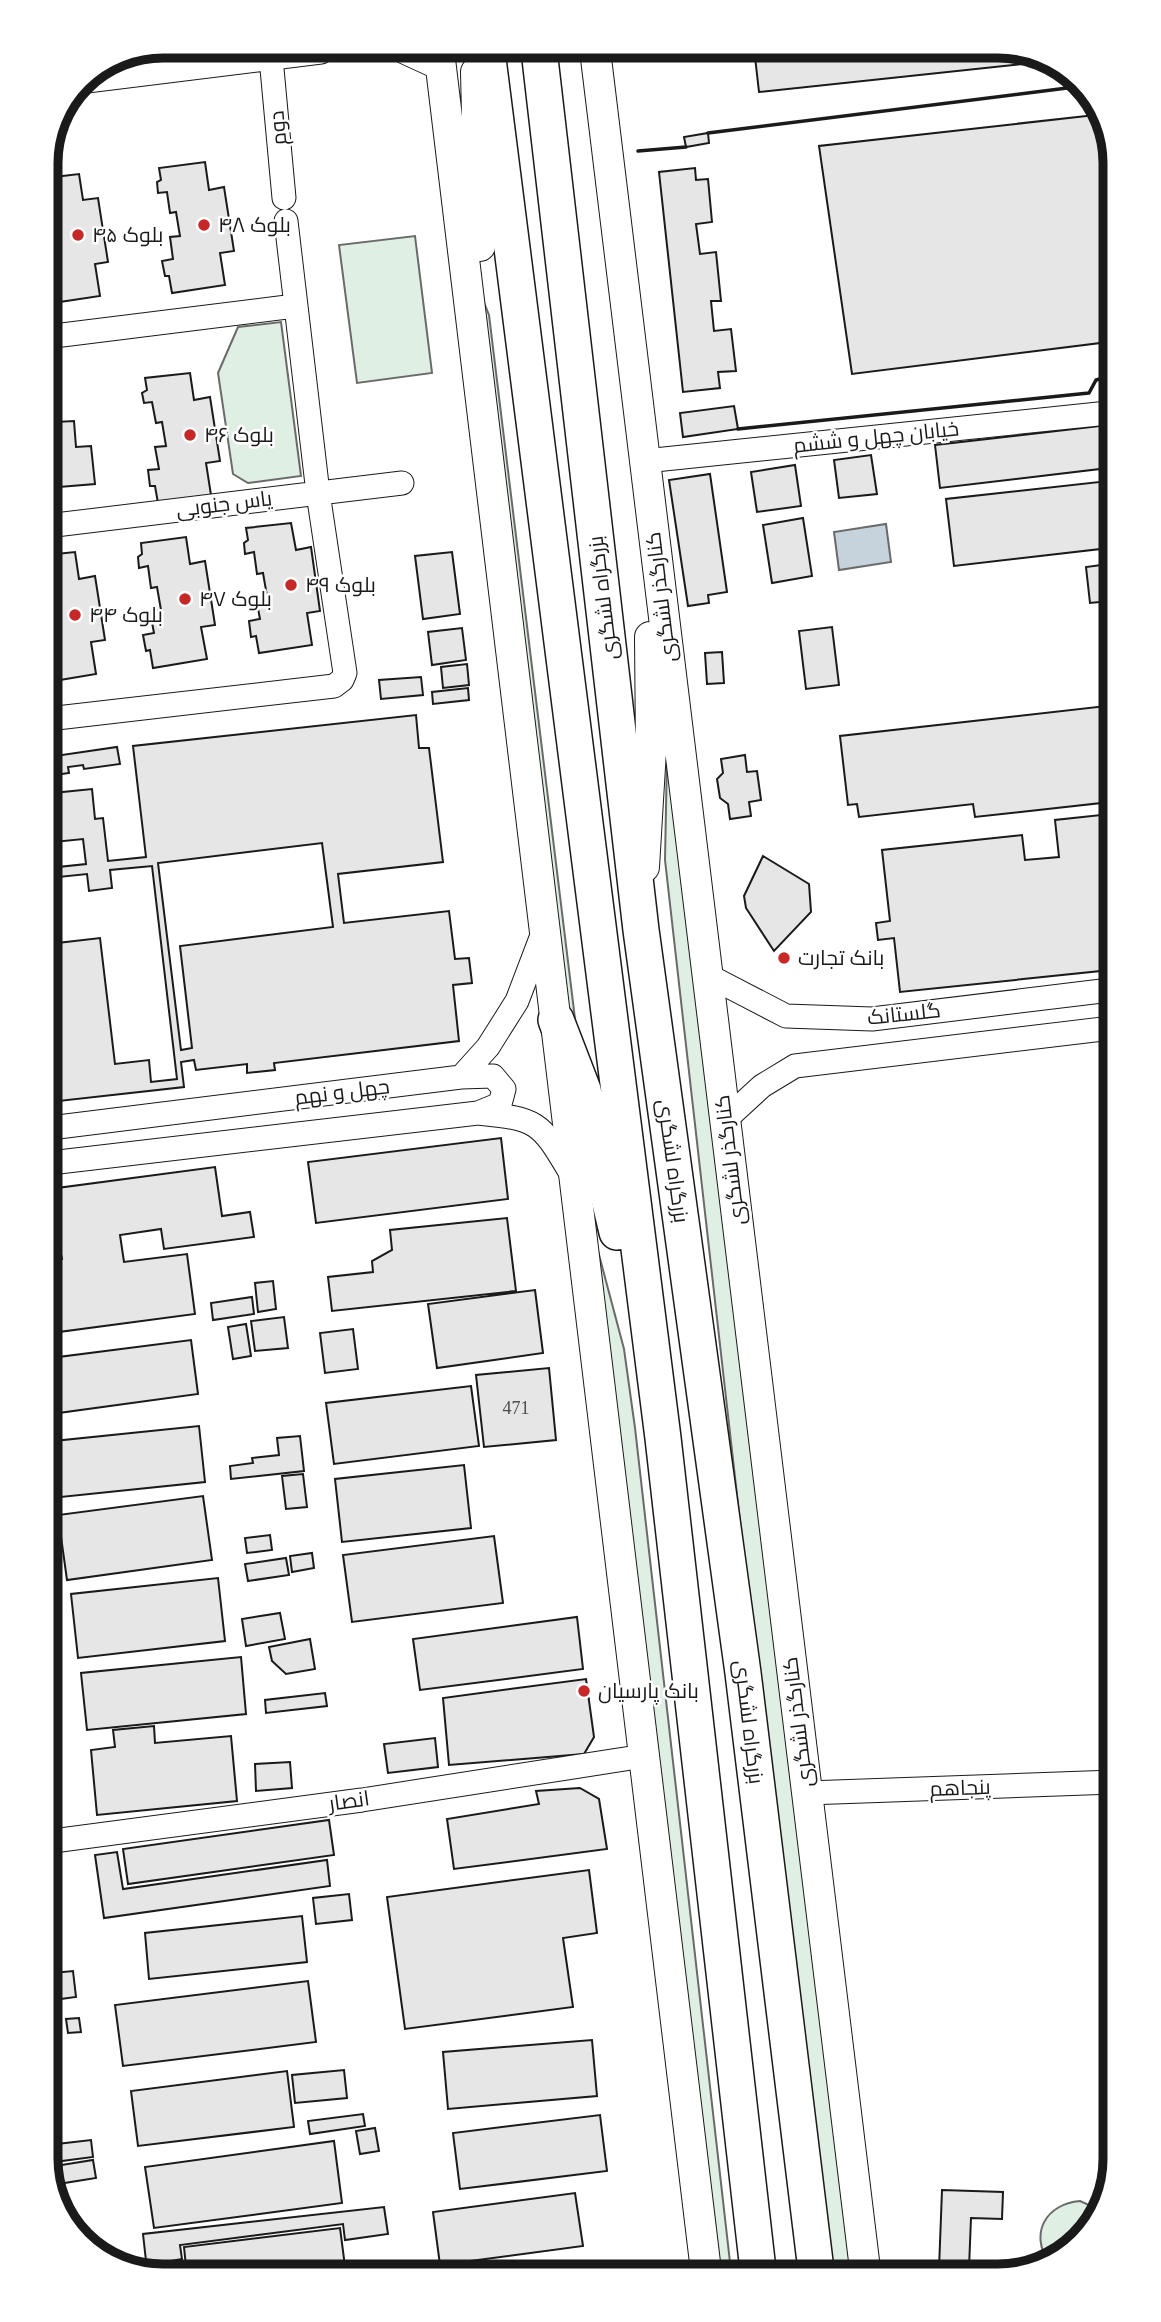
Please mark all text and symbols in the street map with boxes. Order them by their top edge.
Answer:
street label: دوم [265,109,293,146]
place label: بلوک ۴۸ [218,213,291,237]
marker: بلوک ۴۸ [196,217,212,233]
place label: بلوک ۴۵ [92,223,163,247]
marker: بلوک ۴۵ [70,227,86,243]
street label: خیابان چهل و ششم [792,416,960,460]
place label: بلوک ۴۶ [204,423,274,447]
marker: بلوک ۴۶ [182,427,198,443]
street label: یاس جنوبی [175,486,274,523]
street label: کنارگذر لشگری [641,530,682,663]
street label: بزرگراه لشگری [583,534,624,661]
place label: بلوک ۴۹ [305,573,376,597]
marker: بلوک ۴۹ [283,577,299,593]
place label: بلوک ۴۷ [199,587,272,611]
marker: بلوک ۴۷ [177,591,193,607]
place label: بلوک ۴۴ [89,603,163,627]
marker: بلوک ۴۴ [67,607,83,623]
place label: بانک تجارت [798,946,884,970]
marker: بانک تجارت [776,950,792,966]
street label: گلستانک [866,998,942,1030]
street label: چهل و نهم [293,1074,391,1112]
street label: کنارگذر لشگری [710,1093,751,1226]
street label: بزرگراه لشگری [651,1097,694,1225]
house number: 471 [503,1398,530,1418]
street label: کنارگذر لشگری [778,1655,819,1788]
street label: بزرگراه لشگری [728,1659,769,1786]
place label: بانک پارسیان [598,1679,699,1705]
marker: بانک پارسیان [576,1683,592,1699]
street label: پنجاهم [929,1775,991,1803]
street label: انصار [326,1786,371,1816]

